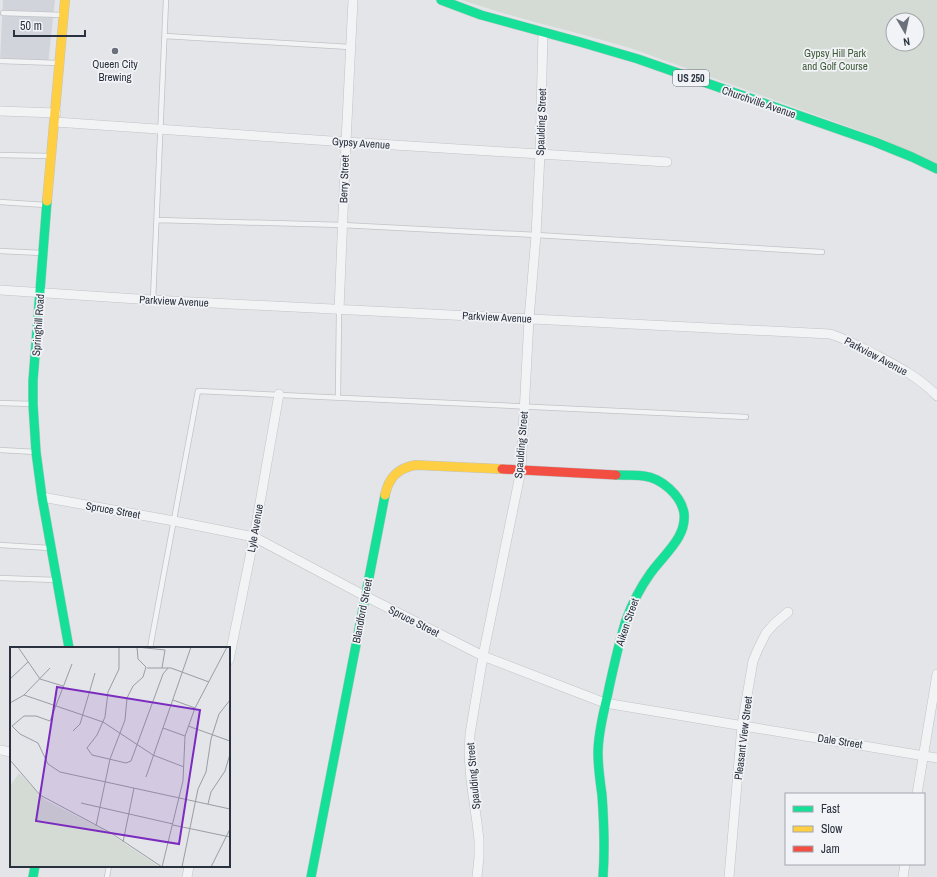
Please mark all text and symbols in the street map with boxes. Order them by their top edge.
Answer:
scale bar [14,12,85,38]
north arrow [885,12,925,52]
text: 50 m [20,18,42,34]
text: N [902,34,911,49]
marker: Queen City Brewing [110,46,120,56]
park label: Gypsy Hill Park and Golf Course [802,46,868,73]
place label: Queen City Brewing [92,57,138,84]
road number: US 250 [673,70,709,86]
street label: Churchville Avenue [720,83,798,121]
street label: Spaulding Street [533,88,549,156]
street label: Gypsy Avenue [332,134,390,152]
street label: Berry Street [336,154,352,203]
street label: Parkview Avenue [139,292,209,310]
street label: Springhill Road [29,294,47,356]
street label: Parkview Avenue [462,308,532,326]
street label: Parkview Avenue [842,333,910,379]
street label: Spaulding Street [511,410,531,479]
street label: Spruce Street [85,498,142,522]
street label: Lyle Avenue [244,503,266,553]
street label: Blandford Street [349,577,375,644]
street label: Aiken Street [612,596,642,649]
street label: Spruce Street [386,602,442,640]
inset map [10,647,230,867]
street label: Pleasant View Street [731,695,755,781]
street label: Dale Street [817,731,864,752]
street label: Spaulding Street [463,741,483,810]
legend [785,793,925,865]
text: Fast [821,801,840,817]
text: Slow [821,821,843,837]
text: Jam [821,841,840,857]

